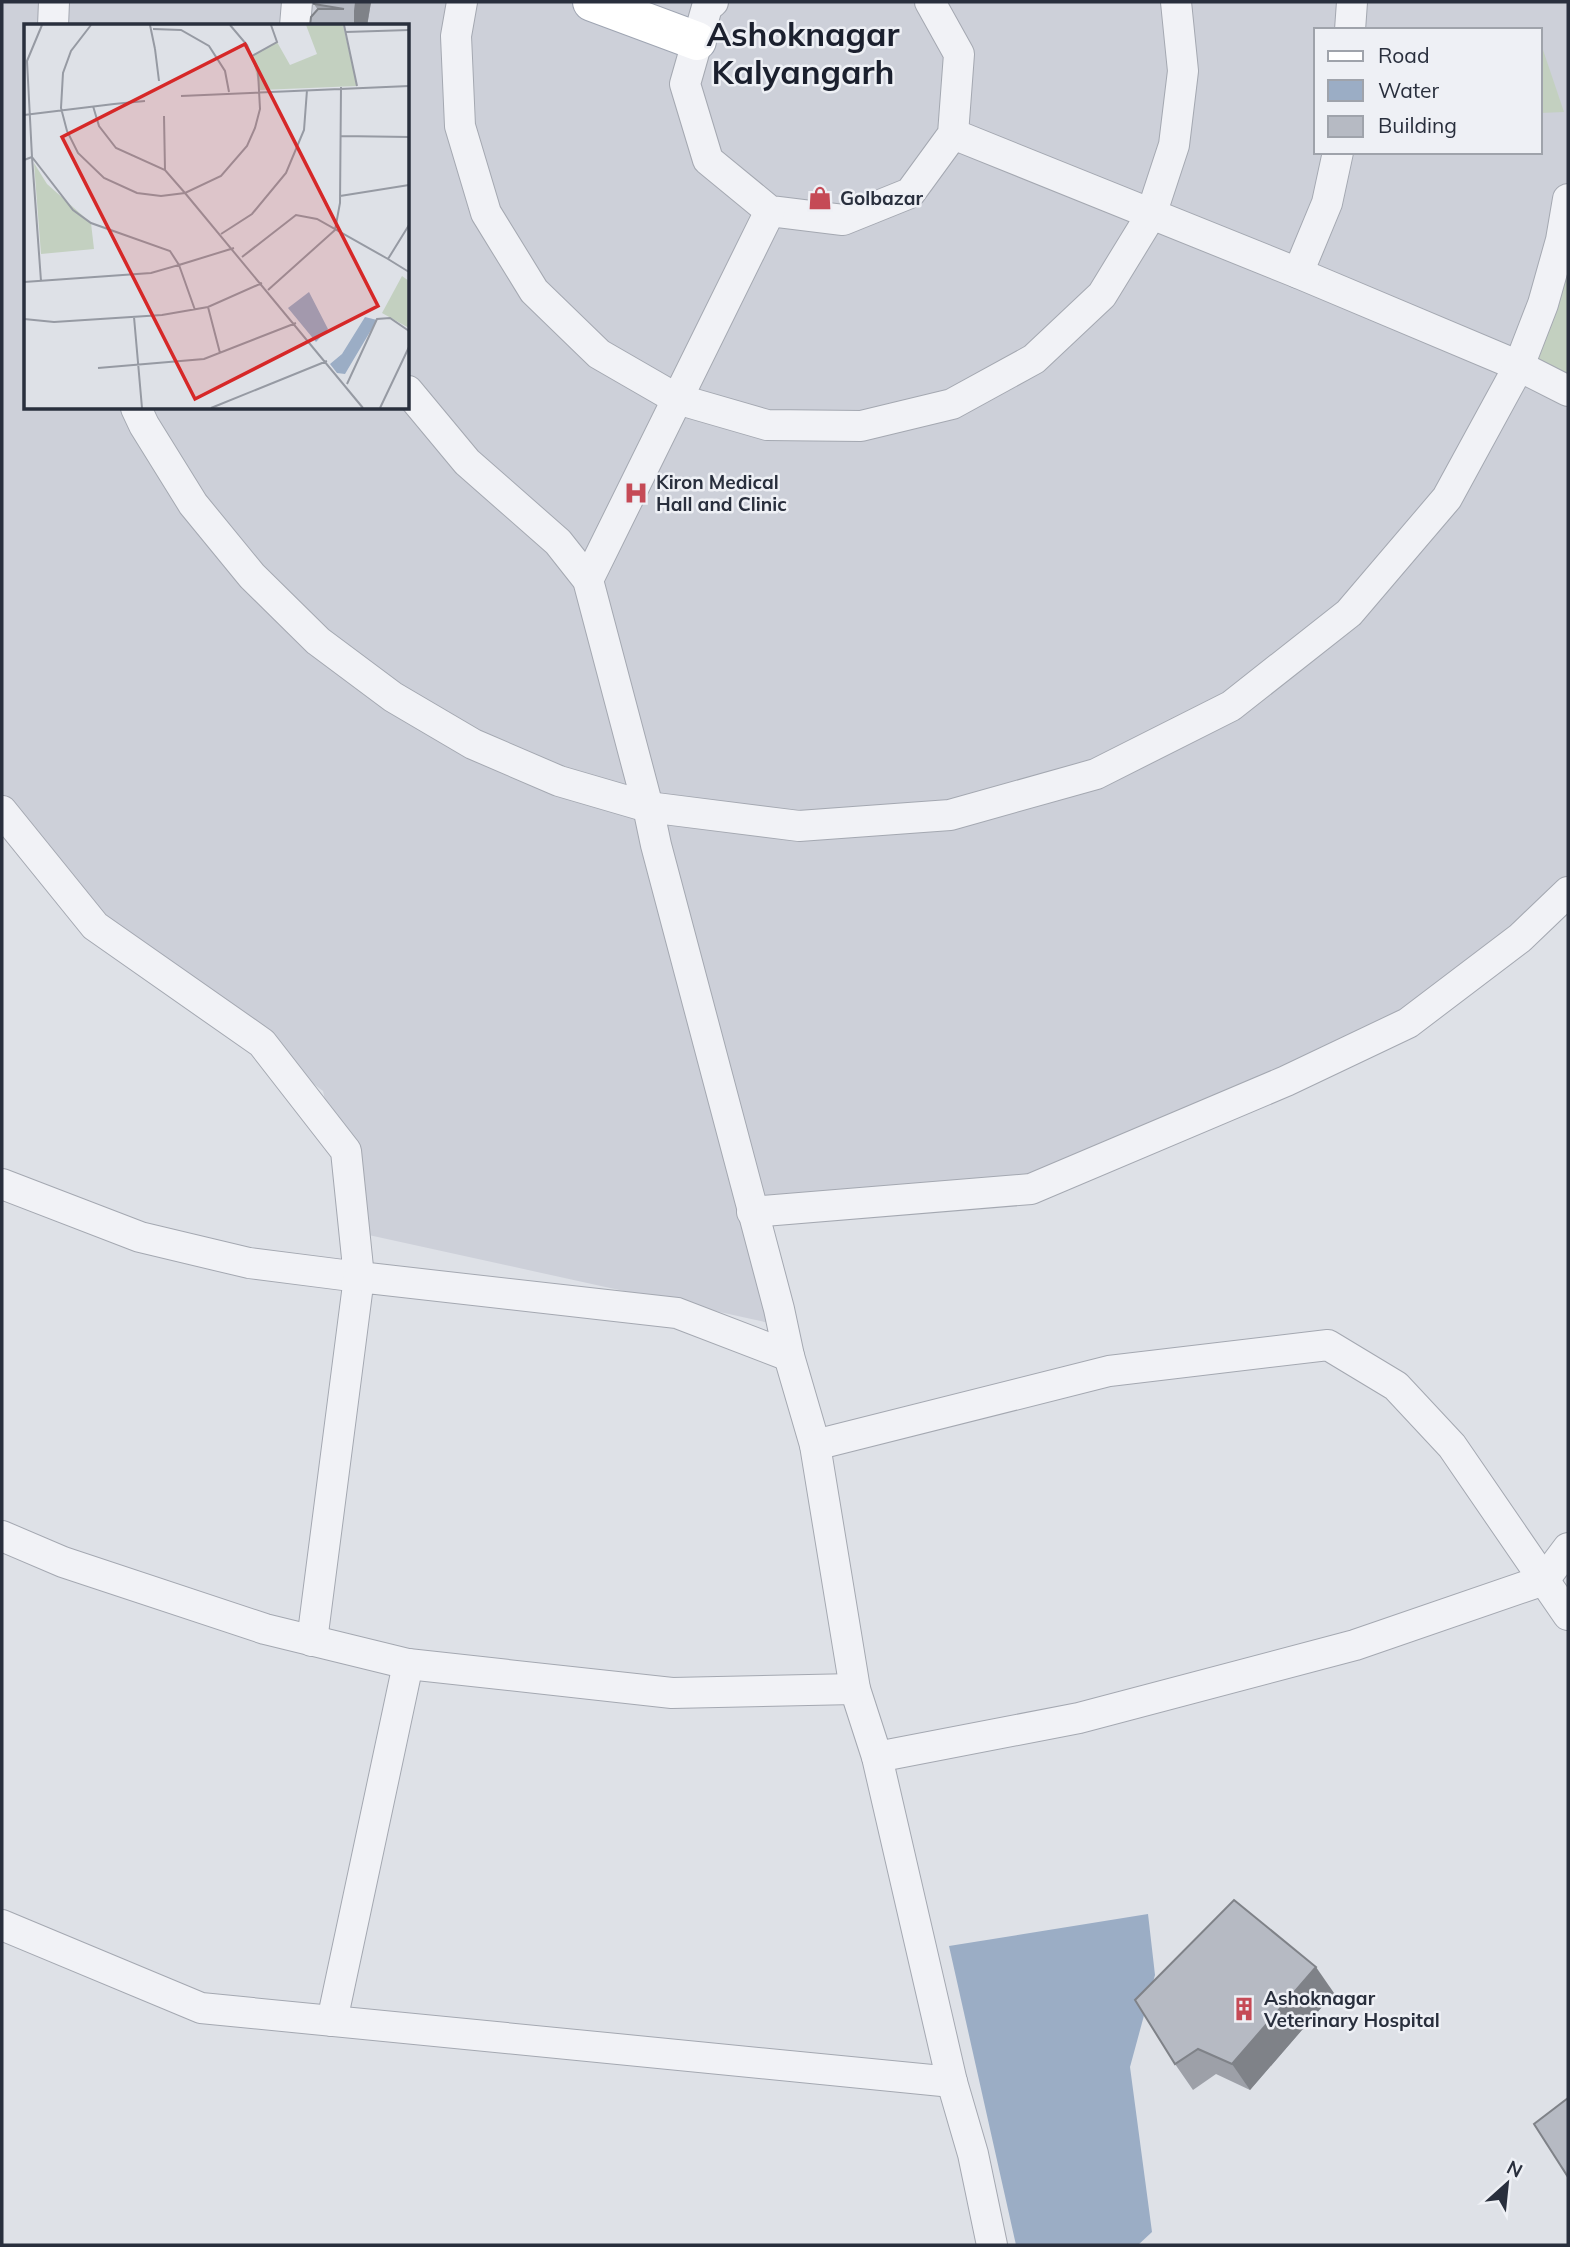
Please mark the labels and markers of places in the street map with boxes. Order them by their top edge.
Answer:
shop icon: Golbazar [806,184,834,212]
place label: Golbazar [840,186,924,210]
place label: Kiron Medical Hall and Clinic [656,470,787,516]
hospital icon: Kiron Medical Hall and Clinic [622,479,650,507]
place label: Ashoknagar Veterinary Hospital [1263,1986,1440,2032]
building icon: Ashoknagar Veterinary Hospital [1230,1995,1258,2023]

